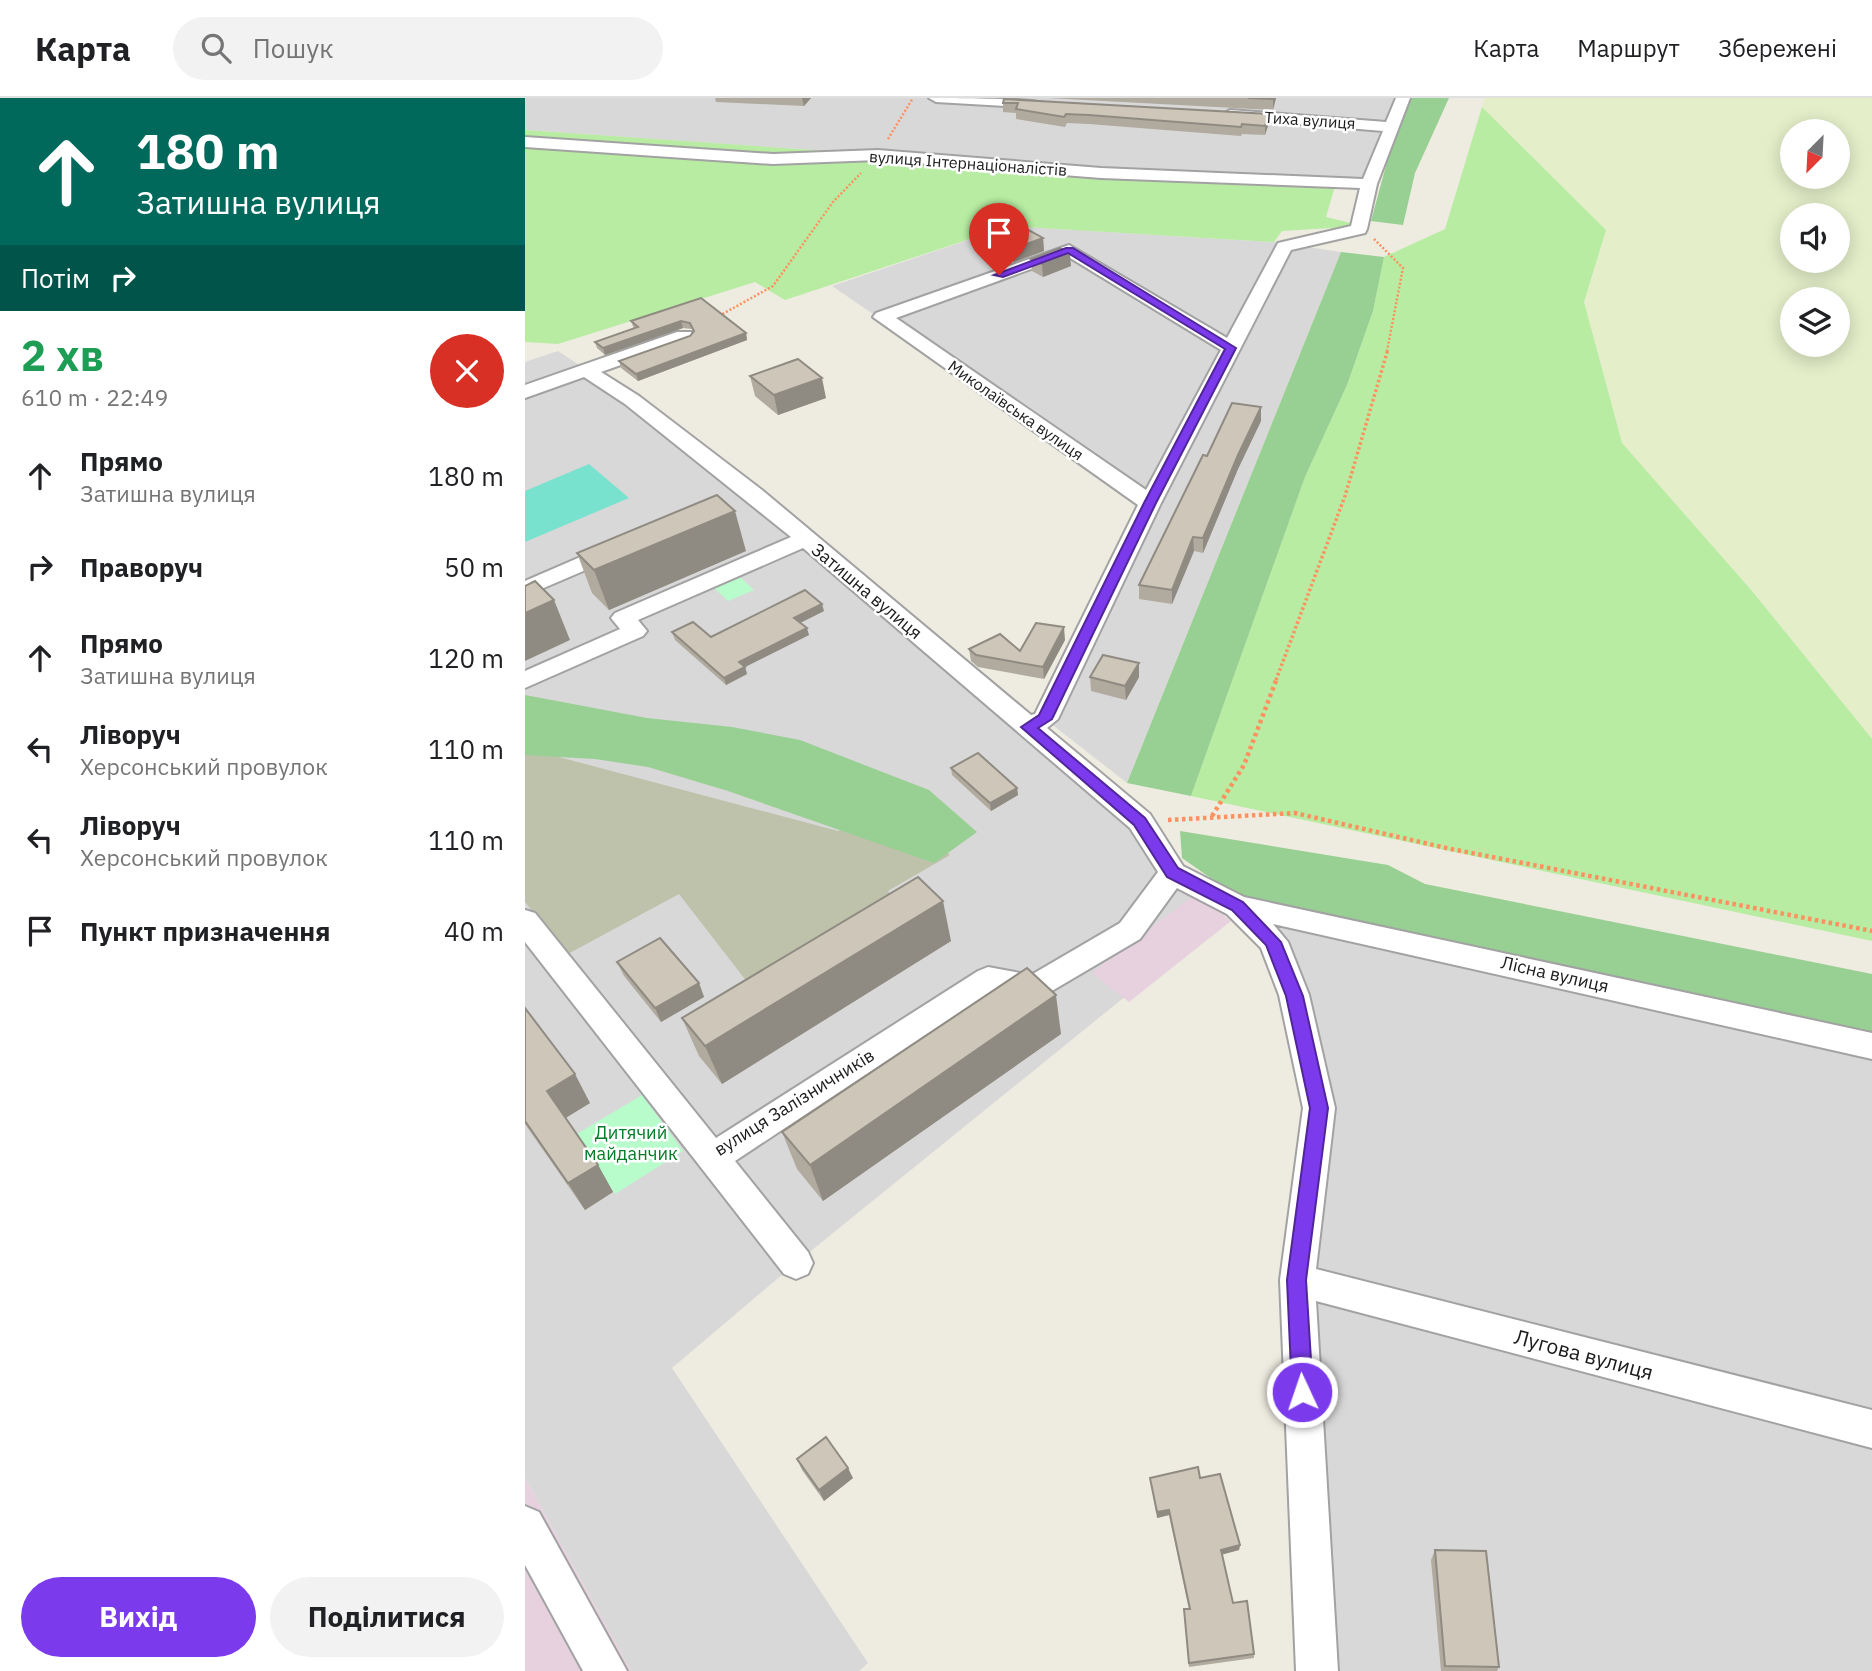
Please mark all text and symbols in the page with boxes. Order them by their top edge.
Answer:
search box [173,17,663,80]
text: Карта [35,27,131,70]
icon: search [197,29,235,67]
text: Пошук [253,31,333,65]
text: Карта [1473,32,1539,64]
text: Маршрут [1577,32,1680,64]
text: Збережені [1718,32,1837,64]
street label: Тиха вулиця [1264,107,1356,133]
text: 180 m [136,119,280,182]
north arrow [1780,119,1850,189]
map controls [1780,119,1850,357]
icon: ahead [21,126,112,217]
street label: вулиця Інтернаціоналістів [868,146,1068,180]
text: Затишна вулиця [136,181,381,223]
pin [969,203,1029,275]
button: sound [1780,203,1850,273]
icon: arrive [980,214,1018,252]
icon: right [104,259,142,297]
text: Потім [21,261,90,295]
button: layers [1780,287,1850,357]
text: 2 хв [21,328,104,383]
button: close [430,334,504,408]
street label: Миколаївська вулиця [944,356,1088,464]
text: 610 m · 22:49 [21,382,168,412]
text: Прямо [80,444,163,478]
icon: ahead [21,457,59,495]
text: 180 m [428,459,504,493]
text: Затишна вулиця [80,478,256,508]
street label: Затишна вулиця [807,538,927,644]
icon: right [21,548,59,586]
text: Праворуч [80,550,203,584]
text: 50 m [444,550,504,584]
text: Прямо [80,626,163,660]
icon: ahead [21,639,59,677]
text: 120 m [428,641,504,675]
text: Затишна вулиця [80,660,256,690]
text: Ліворуч [80,717,181,751]
icon: left [21,730,59,768]
text: 110 m [428,732,504,766]
text: Херсонський провулок [80,751,328,781]
text: Ліворуч [80,808,181,842]
icon: left [21,821,59,859]
text: 110 m [428,823,504,857]
text: Херсонський провулок [80,842,328,872]
icon: arrive [21,912,59,950]
text: Пункт призначення [80,914,330,948]
text: 40 m [444,914,504,948]
street label: Лісна вулиця [1499,950,1611,998]
street label: вулиця Залізничників [710,1043,878,1161]
park label: Дитячий майданчик [584,1121,678,1165]
street label: Лугова вулиця [1511,1322,1657,1386]
position arrow [1265,1355,1339,1429]
button: Вихід [21,1577,256,1657]
button: Поділитися [270,1577,504,1657]

